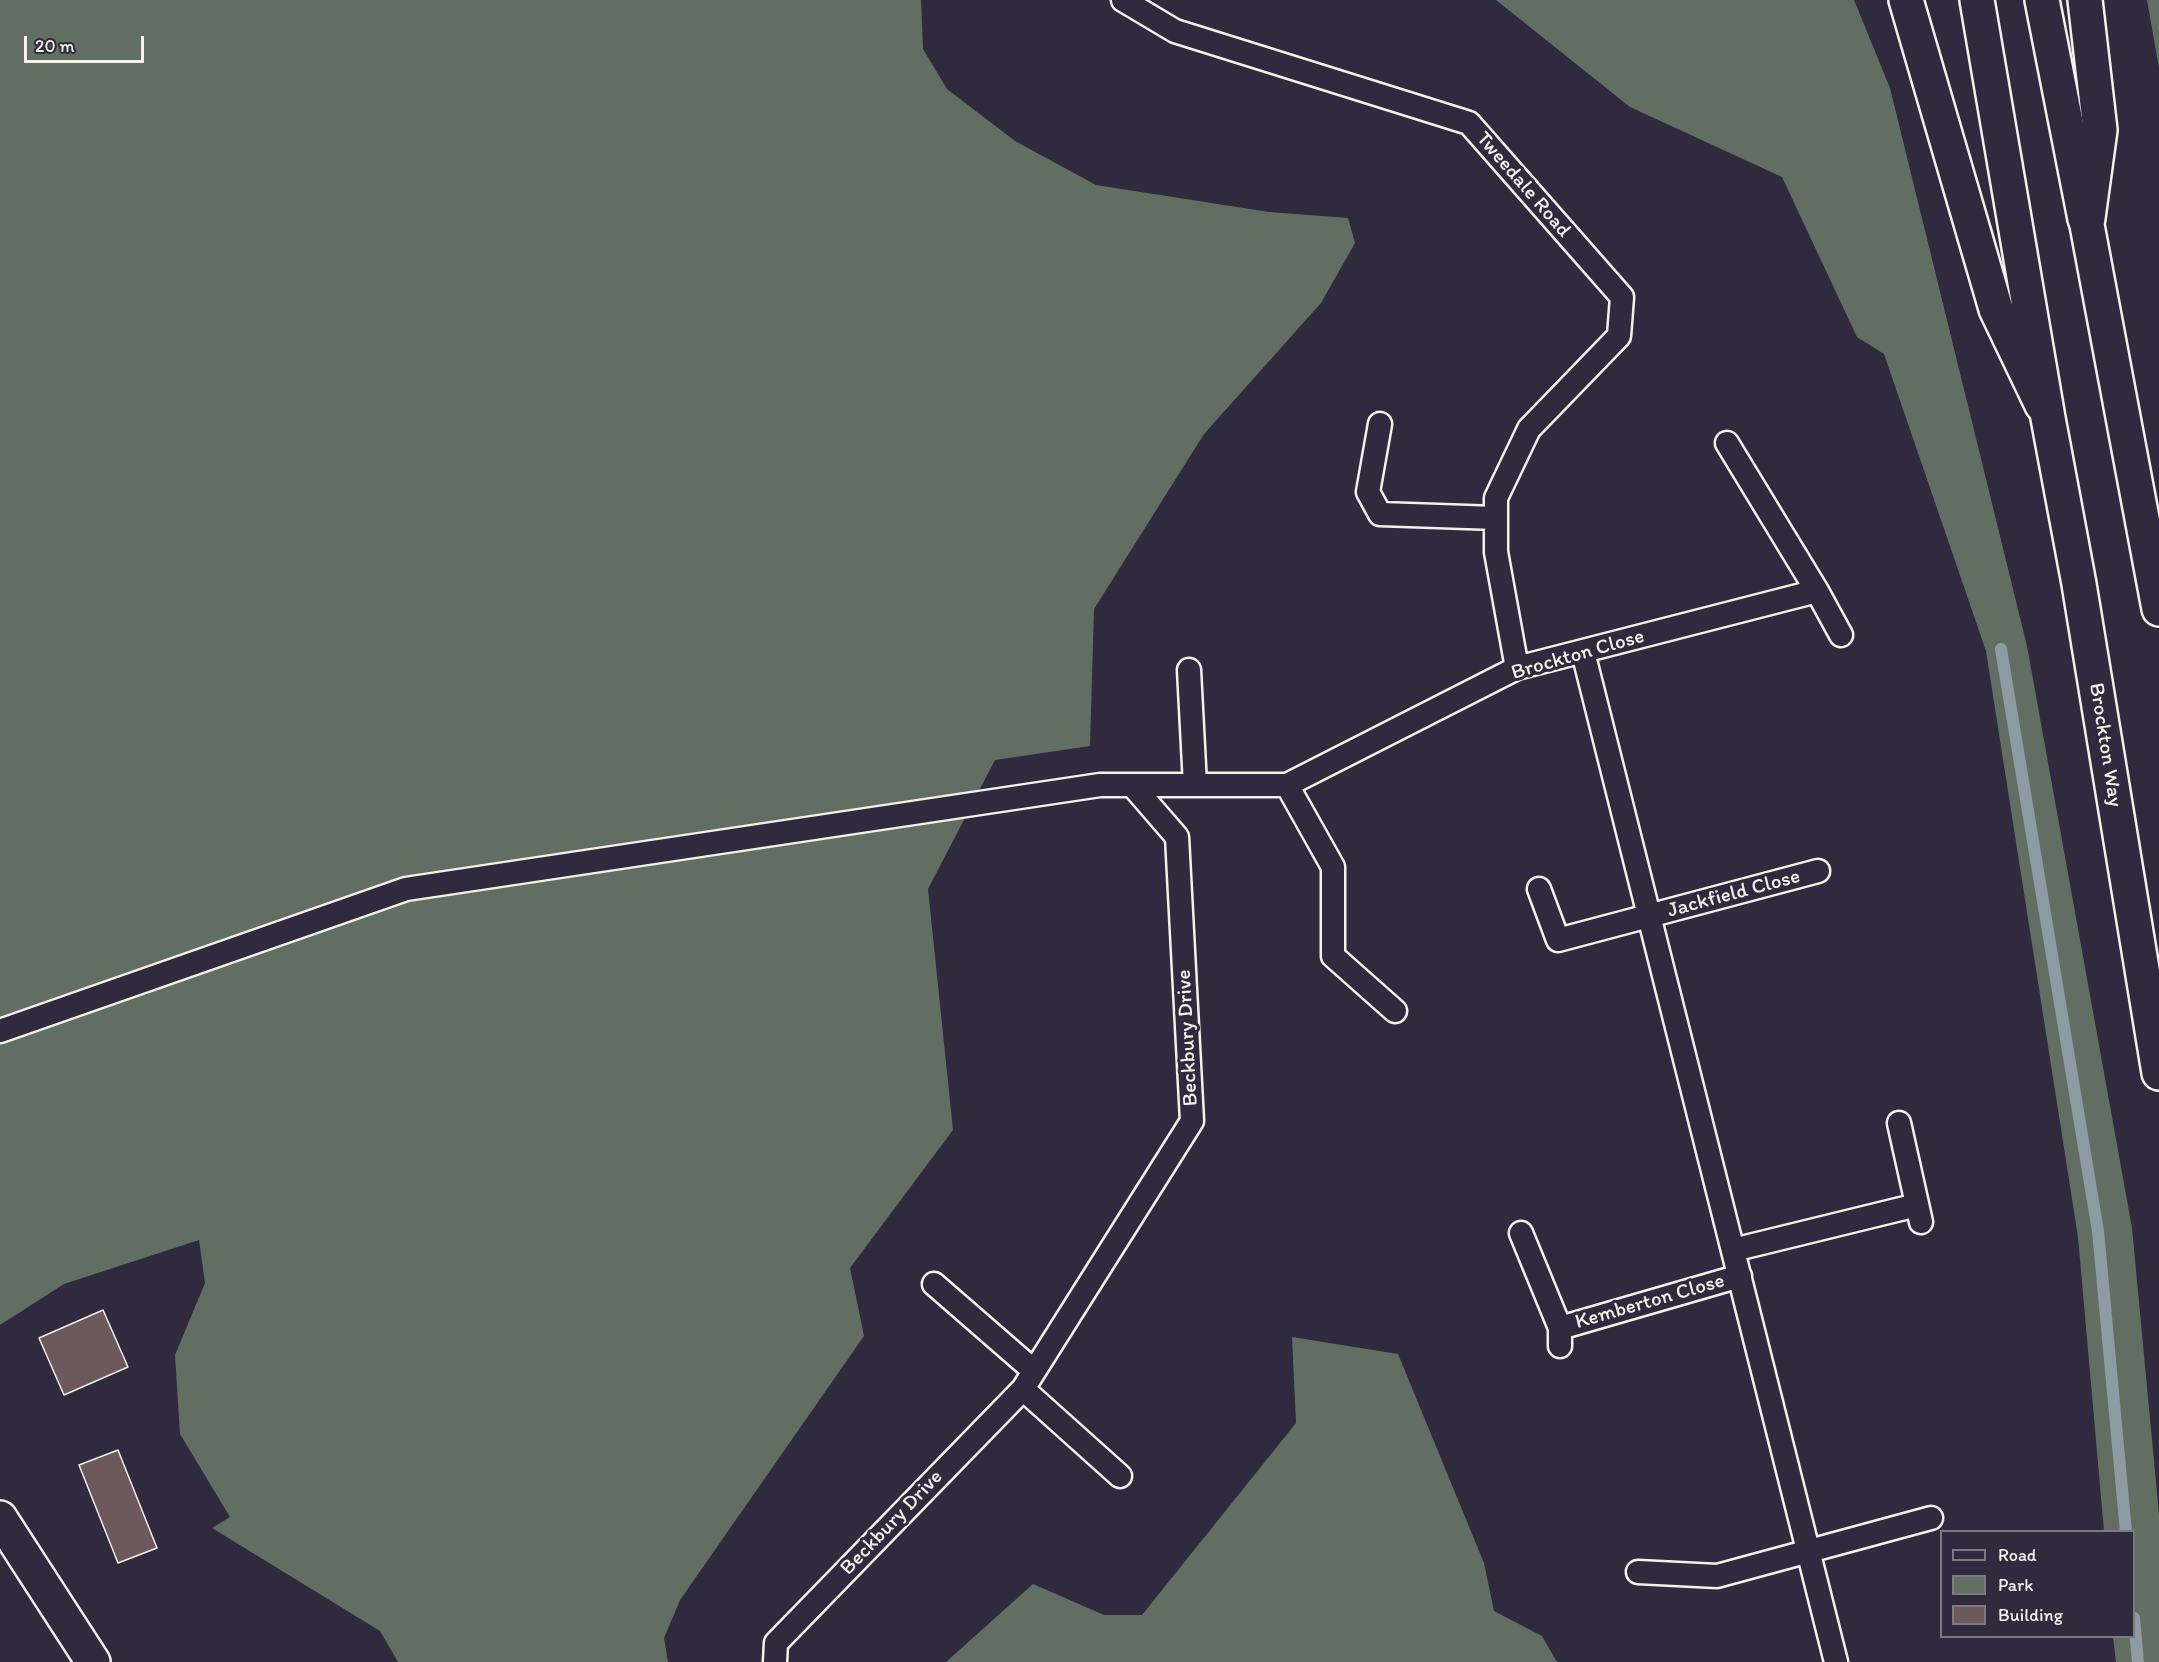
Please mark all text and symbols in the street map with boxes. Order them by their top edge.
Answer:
scale bar [27,24,147,62]
text: 20 m [35,35,75,57]
street label: Tweedale Road [1470,127,1576,243]
street label: Brockton Close [1509,624,1647,686]
street label: Brockton Way [2083,681,2127,809]
street label: Jackfield Close [1665,864,1803,924]
street label: Beckbury Drive [1172,969,1204,1107]
street label: Kemberton Close [1572,1269,1728,1335]
street label: Beckbury Drive [835,1465,949,1581]
legend [1940,1530,2135,1638]
text: Road [1998,1544,2037,1566]
text: Park [1998,1574,2033,1596]
text: Building [1998,1604,2063,1626]

